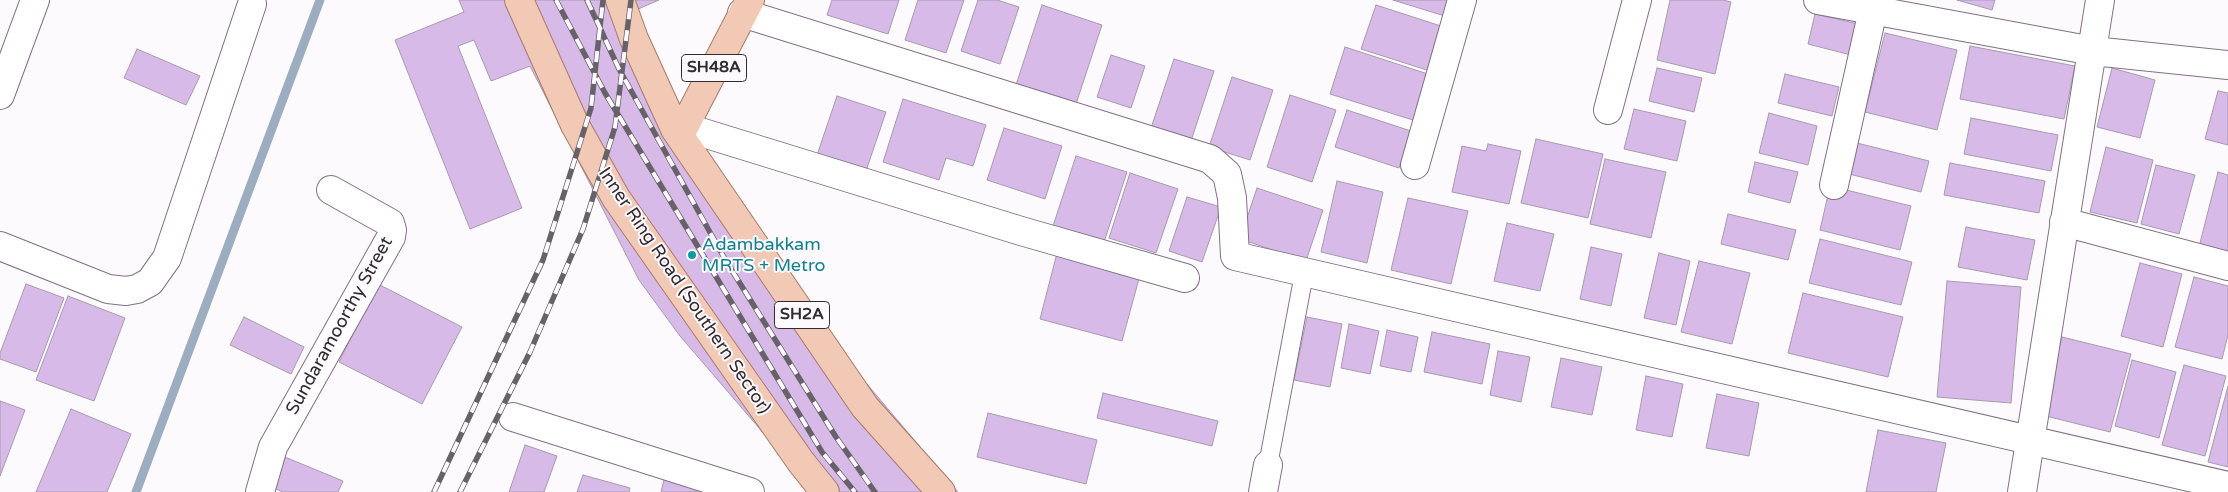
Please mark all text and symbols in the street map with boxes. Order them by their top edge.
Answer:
road number: SH48A [682,54,746,82]
street label: Inner Ring Road (Southern Sector) [593,164,775,418]
street label: Sundaramoorthy Street [282,233,398,419]
place label: Adambakkam MRTS + Metro [702,234,825,276]
marker: Adambakkam MRTS + Metro [686,249,698,261]
road number: SH2A [774,302,830,328]

